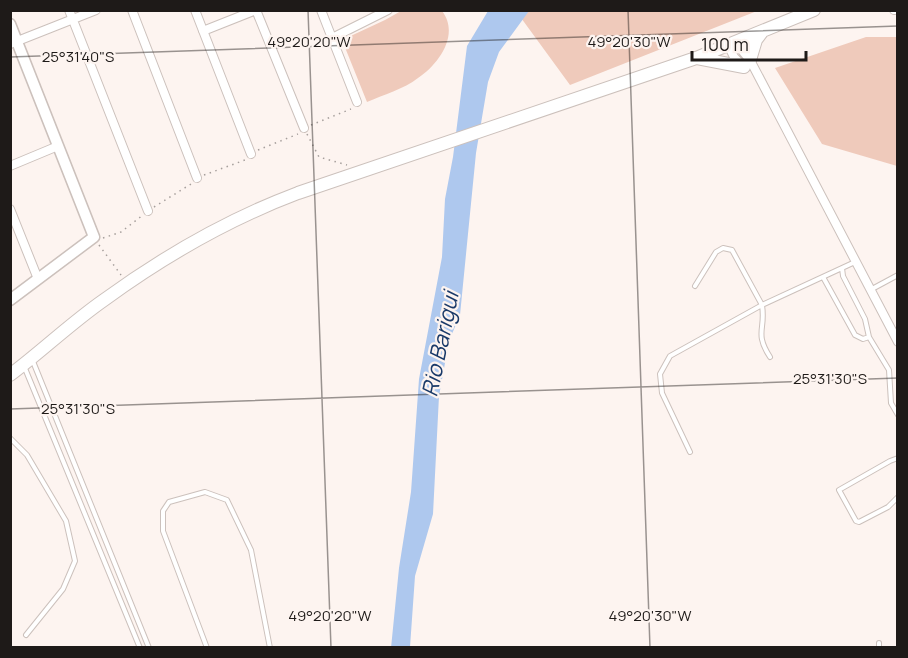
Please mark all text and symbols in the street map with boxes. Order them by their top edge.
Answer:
scale bar [692,24,806,62]
text: 49°20'20"W [267,31,351,52]
text: 49°20'30"W [587,31,671,52]
text: 100 m [701,32,749,56]
text: 25°31'40"S [42,46,114,67]
water label: Rio Barigui [414,286,466,399]
text: 25°31'30"S [793,368,867,389]
text: 25°31'30"S [41,398,115,419]
text: 49°20'20"W [288,605,372,626]
text: 49°20'30"W [608,605,692,626]

